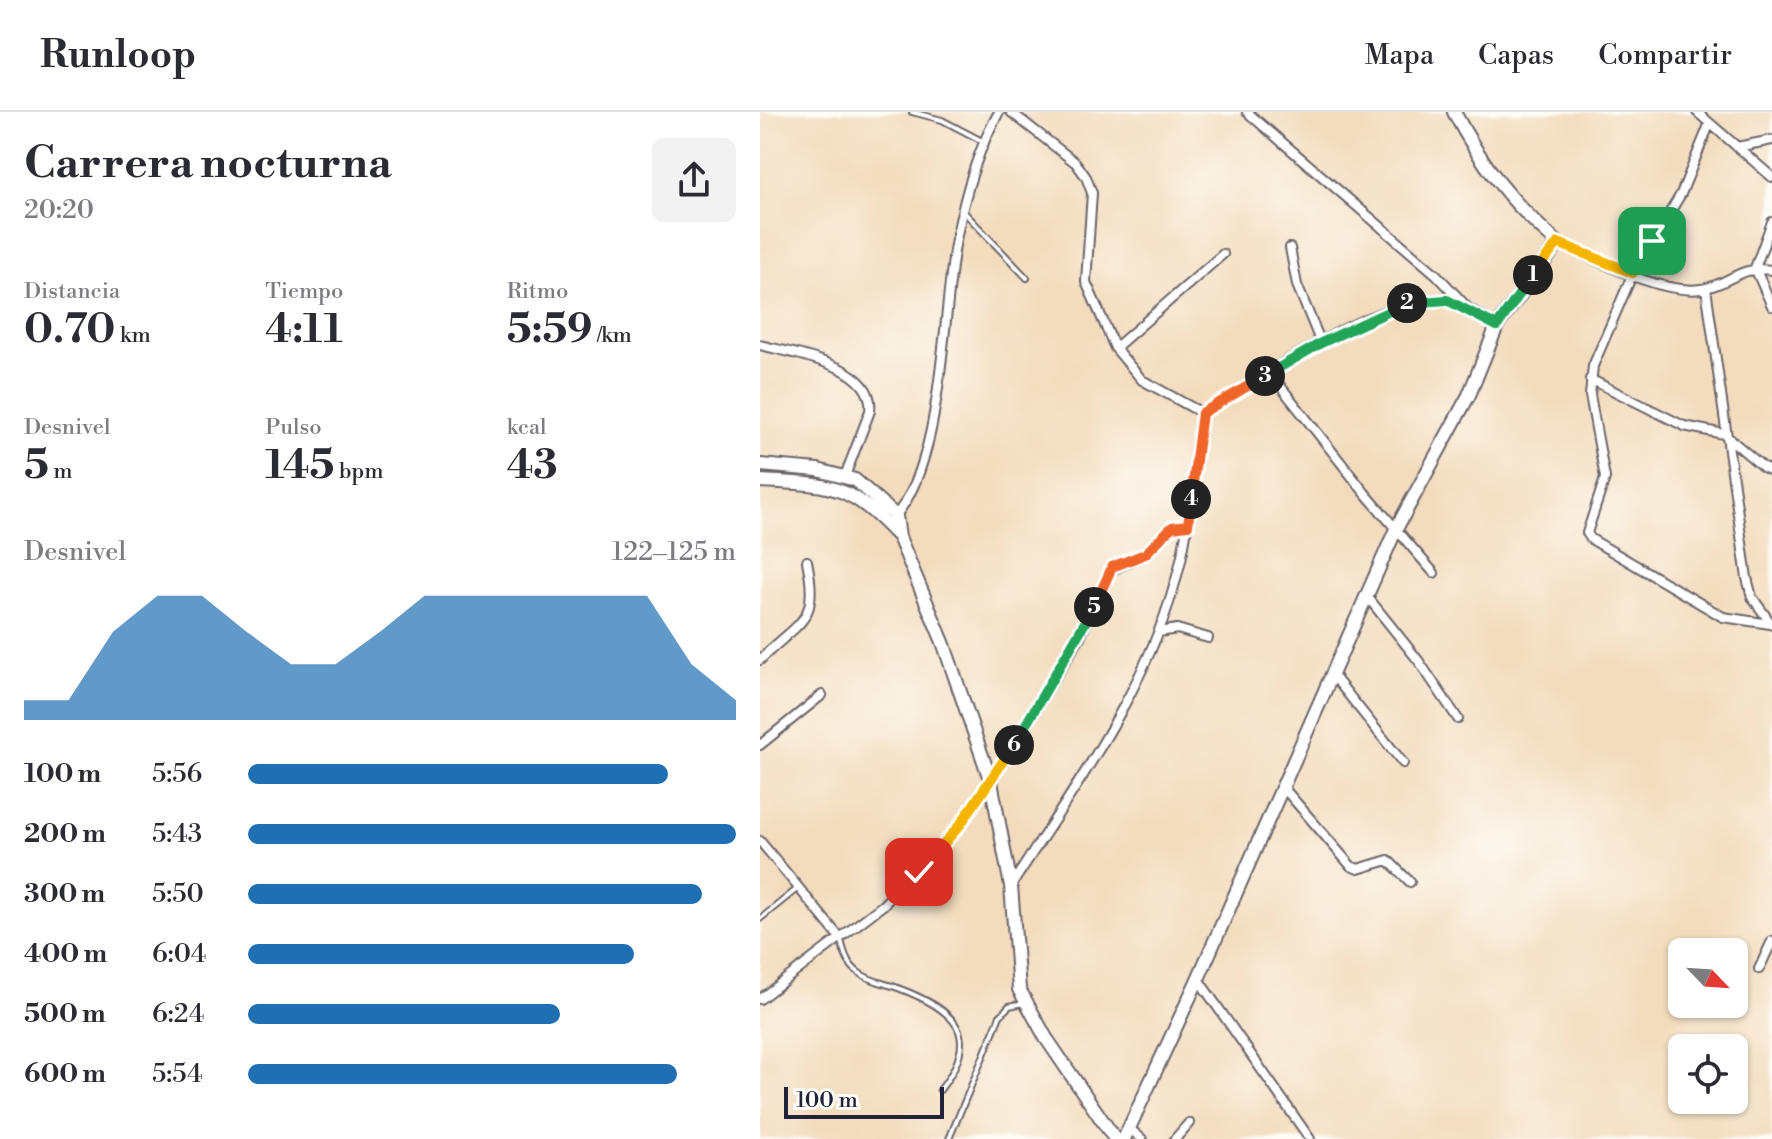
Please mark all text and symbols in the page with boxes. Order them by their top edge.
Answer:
text: Runloop [40,32,196,79]
text: Mapa [1365,38,1434,73]
text: Capas [1478,38,1554,73]
text: Compartir [1598,38,1732,73]
text: Carrera nocturna [24,136,392,191]
button: share [652,138,736,222]
text: 20:20 [24,194,94,226]
pin [1618,207,1686,275]
icon: arrive [1630,219,1674,263]
pin: 1 [1513,255,1553,295]
text: 1 [1528,261,1538,288]
text: Distancia [24,278,120,305]
text: Tiempo [265,278,343,305]
text: Ritmo [507,278,568,305]
pin: 2 [1387,283,1427,323]
text: 2 [1400,289,1414,316]
text: 0.70 [24,305,115,355]
text: 4:11 [265,305,343,355]
text: 5:59 [507,305,592,355]
text: km [115,322,151,349]
text: /km [592,322,632,349]
pin: 3 [1245,356,1285,396]
text: 3 [1258,362,1272,389]
text: Desnivel [24,414,110,441]
text: Pulso [265,414,322,441]
text: kcal [507,414,547,441]
text: 5 [24,441,49,491]
text: 145 [265,441,334,491]
text: 43 [507,441,558,491]
text: m [49,458,73,485]
text: bpm [334,458,383,485]
pin: 4 [1171,479,1211,519]
text: 4 [1184,485,1198,512]
text: Desnivel [24,536,126,568]
text: 122–125 m [612,536,736,568]
pin: 5 [1074,587,1114,627]
text: 5 [1087,593,1101,620]
pin: 6 [994,725,1034,765]
text: 6 [1007,731,1021,758]
text: 100 m [24,758,101,790]
text: 5:56 [152,758,202,790]
text: 200 m [24,818,106,850]
text: 5:43 [152,818,202,850]
pin [885,838,953,906]
icon: check [897,850,941,894]
text: 300 m [24,878,105,910]
text: 5:50 [152,878,204,910]
text: 400 m [24,938,107,970]
text: 6:04 [152,938,206,970]
north arrow [1668,938,1748,1018]
map controls [1668,938,1748,1114]
text: 500 m [24,998,106,1030]
text: 6:24 [152,998,204,1030]
button: locate [1668,1034,1748,1114]
text: 600 m [24,1058,106,1090]
text: 5:54 [152,1058,203,1090]
scale bar [784,1083,944,1119]
text: 100 m [796,1087,858,1114]

